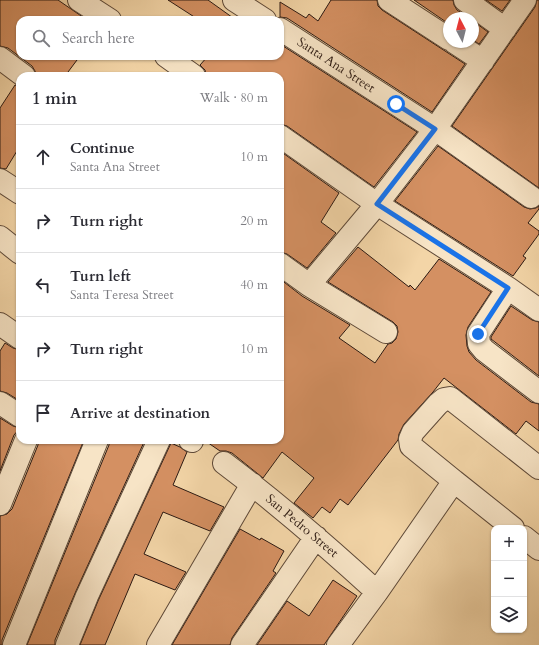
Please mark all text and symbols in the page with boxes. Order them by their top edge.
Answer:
north arrow [443,12,479,48]
search box [16,16,284,60]
icon: search [30,27,52,49]
text: Search here [62,28,135,48]
street label: Santa Ana Street [293,33,379,97]
text: 1 min [32,87,77,110]
text: Walk · 80 m [200,89,268,107]
route start [387,95,405,113]
text: Continue [70,138,135,158]
icon: ahead [32,146,54,168]
text: 10 m [240,148,268,166]
text: Santa Ana Street [70,158,160,176]
icon: right [32,210,54,232]
text: Turn right [70,211,143,231]
text: 20 m [240,212,268,230]
text: Turn left [70,266,131,286]
icon: left [32,274,54,296]
text: 40 m [240,276,268,294]
text: Santa Teresa Street [70,286,174,304]
route end [469,325,487,343]
icon: right [32,338,54,360]
text: Turn right [70,339,143,359]
text: 10 m [240,340,268,358]
icon: arrive [32,402,54,424]
text: Arrive at destination [70,403,210,423]
street label: San Pedro Street [262,490,342,562]
map controls [491,525,527,633]
button: + [491,525,527,561]
button: − [491,561,527,597]
button: layers [491,597,527,633]

